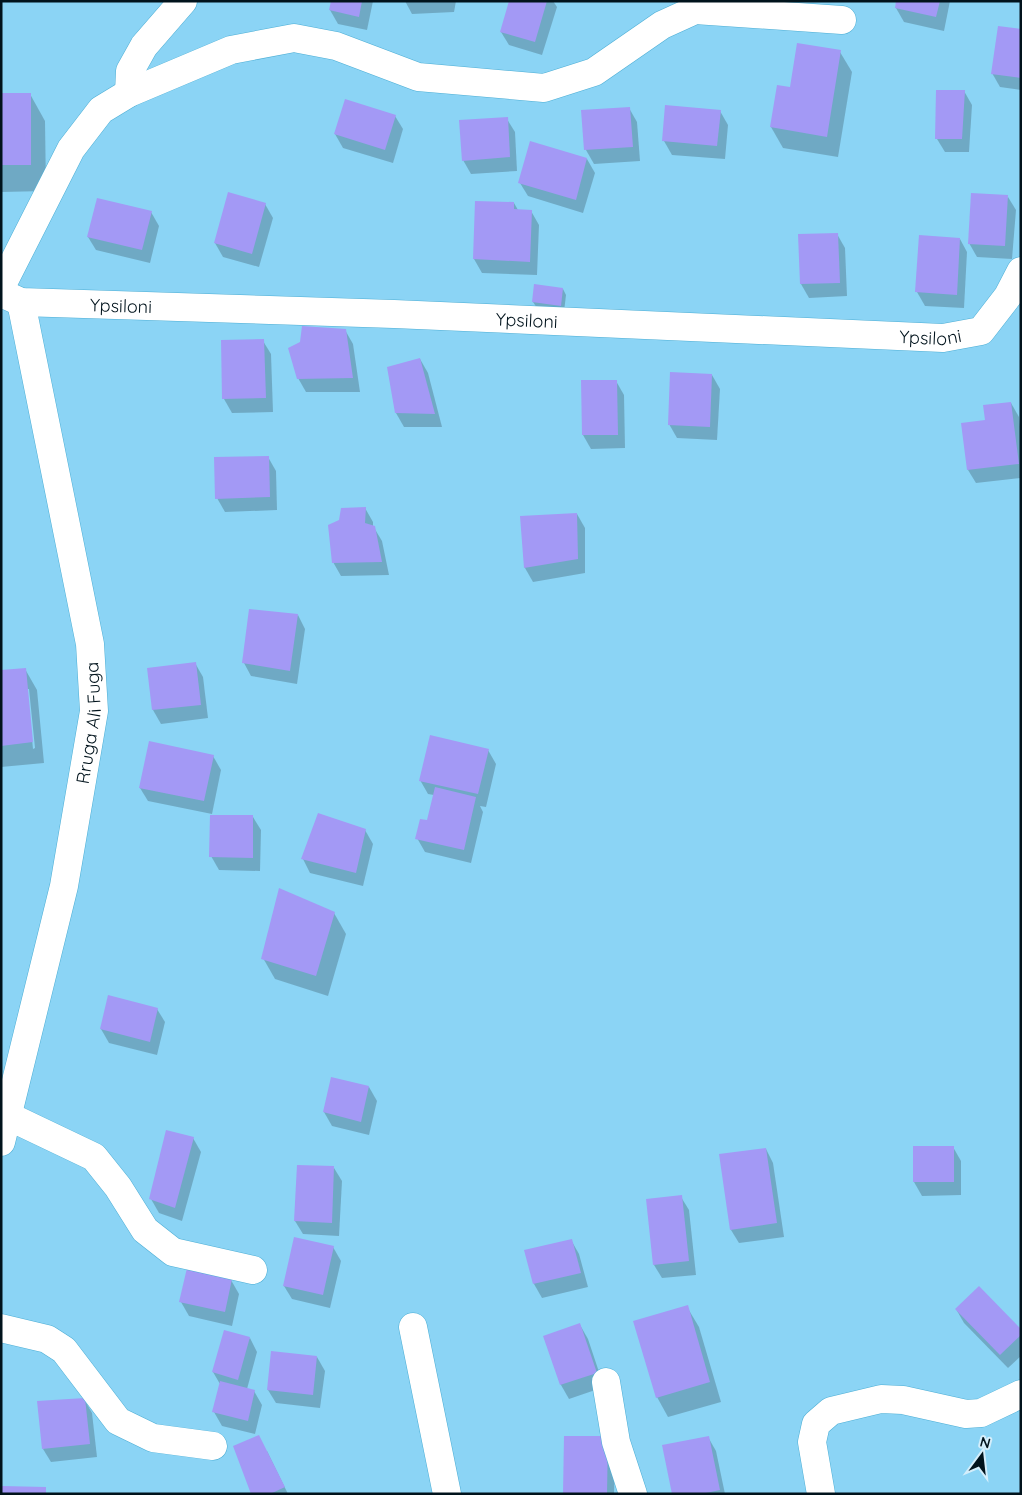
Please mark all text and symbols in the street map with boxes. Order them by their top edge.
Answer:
street label: Ypsiloni [90,293,152,318]
street label: Ypsiloni [495,307,558,333]
street label: Ypsiloni [899,323,963,350]
street label: Rruga Ali Fuga [70,661,106,785]
north arrow [957,1430,1007,1480]
text: N [978,1432,993,1452]

